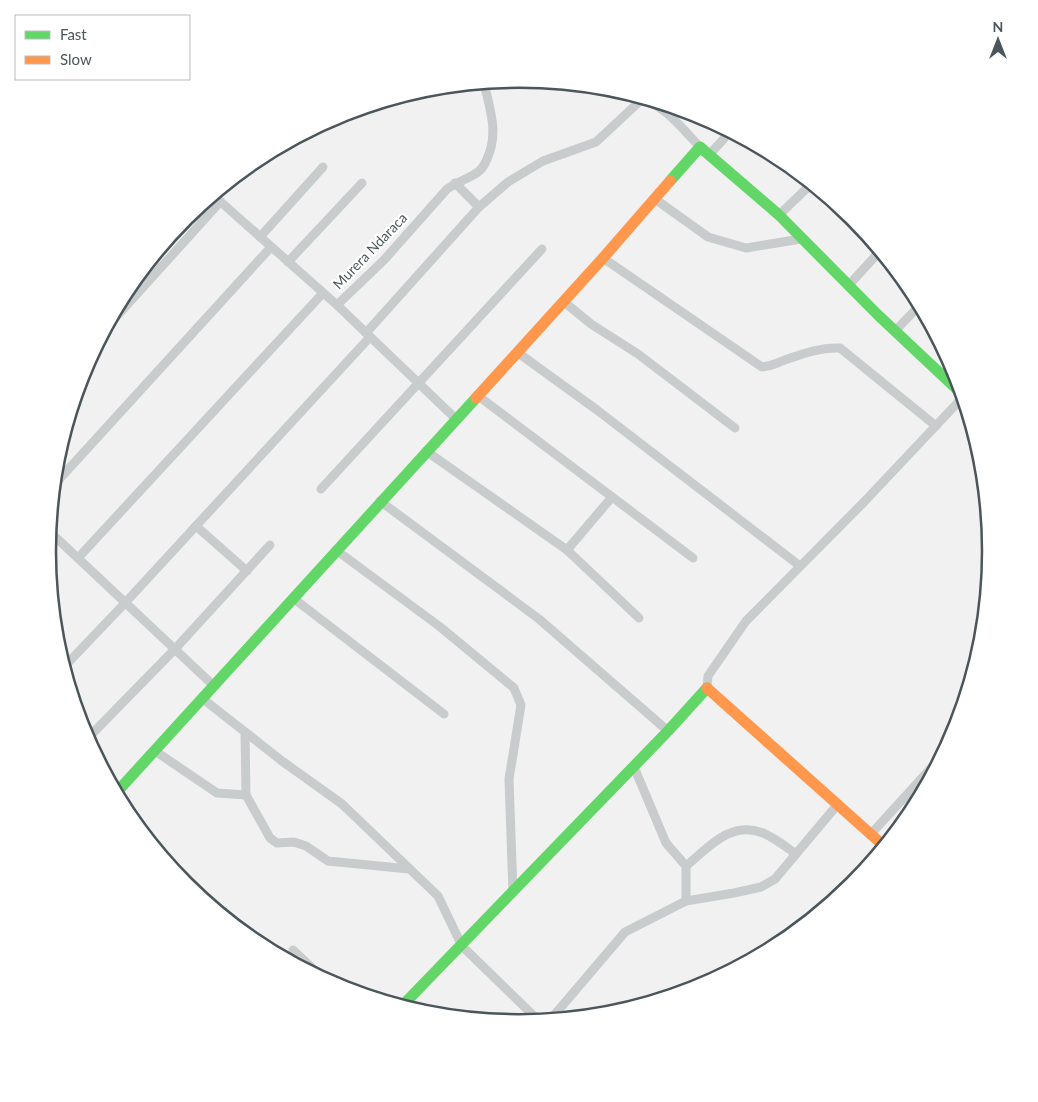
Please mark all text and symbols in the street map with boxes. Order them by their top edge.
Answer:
legend [15,15,190,80]
north arrow [973,15,1023,65]
text: N [993,18,1003,35]
text: Fast [60,25,87,43]
text: Slow [60,50,92,68]
street label: Murera Ndaraca [329,209,410,292]

